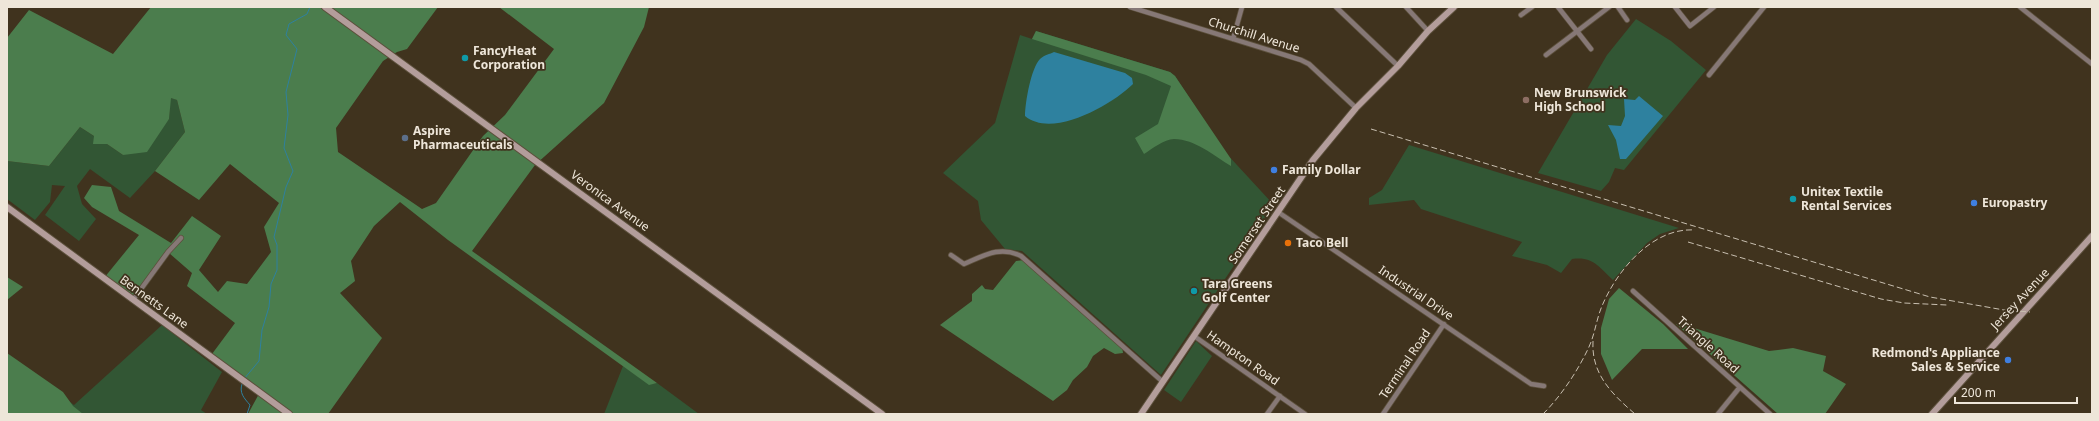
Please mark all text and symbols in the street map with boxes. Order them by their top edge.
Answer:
street label: Churchill Avenue [1206,13,1302,57]
place label: FancyHeat Corporation [473,42,545,73]
marker: FancyHeat Corporation [460,53,470,63]
place label: New Brunswick High School [1534,84,1627,115]
marker: New Brunswick High School [1521,95,1531,105]
place label: Aspire Pharmaceuticals [413,122,513,153]
marker: Aspire Pharmaceuticals [400,133,410,143]
place label: Family Dollar [1282,161,1361,178]
marker: Family Dollar [1269,165,1279,175]
street label: Veronica Avenue [567,166,653,235]
street label: Somerset Street [1224,182,1289,267]
place label: Unitex Textile Rental Services [1801,183,1892,214]
marker: Unitex Textile Rental Services [1788,194,1798,204]
place label: Europastry [1982,194,2048,211]
marker: Europastry [1969,198,1979,208]
place label: Taco Bell [1296,234,1348,251]
marker: Taco Bell [1283,238,1293,248]
street label: Industrial Drive [1375,261,1457,324]
street label: Jersey Avenue [1986,264,2053,334]
street label: Bennetts Lane [117,271,192,332]
place label: Tara Greens Golf Center [1202,275,1273,306]
marker: Tara Greens Golf Center [1189,286,1199,296]
street label: Triangle Road [1674,312,1743,377]
street label: Terminal Road [1375,325,1434,402]
street label: Hampton Road [1204,326,1283,389]
place label: Redmond's Appliance Sales & Service [1872,344,2000,375]
marker: Redmond's Appliance Sales & Service [2003,355,2013,365]
scale bar [1955,379,2077,405]
text: 200 m [1961,384,1996,401]

